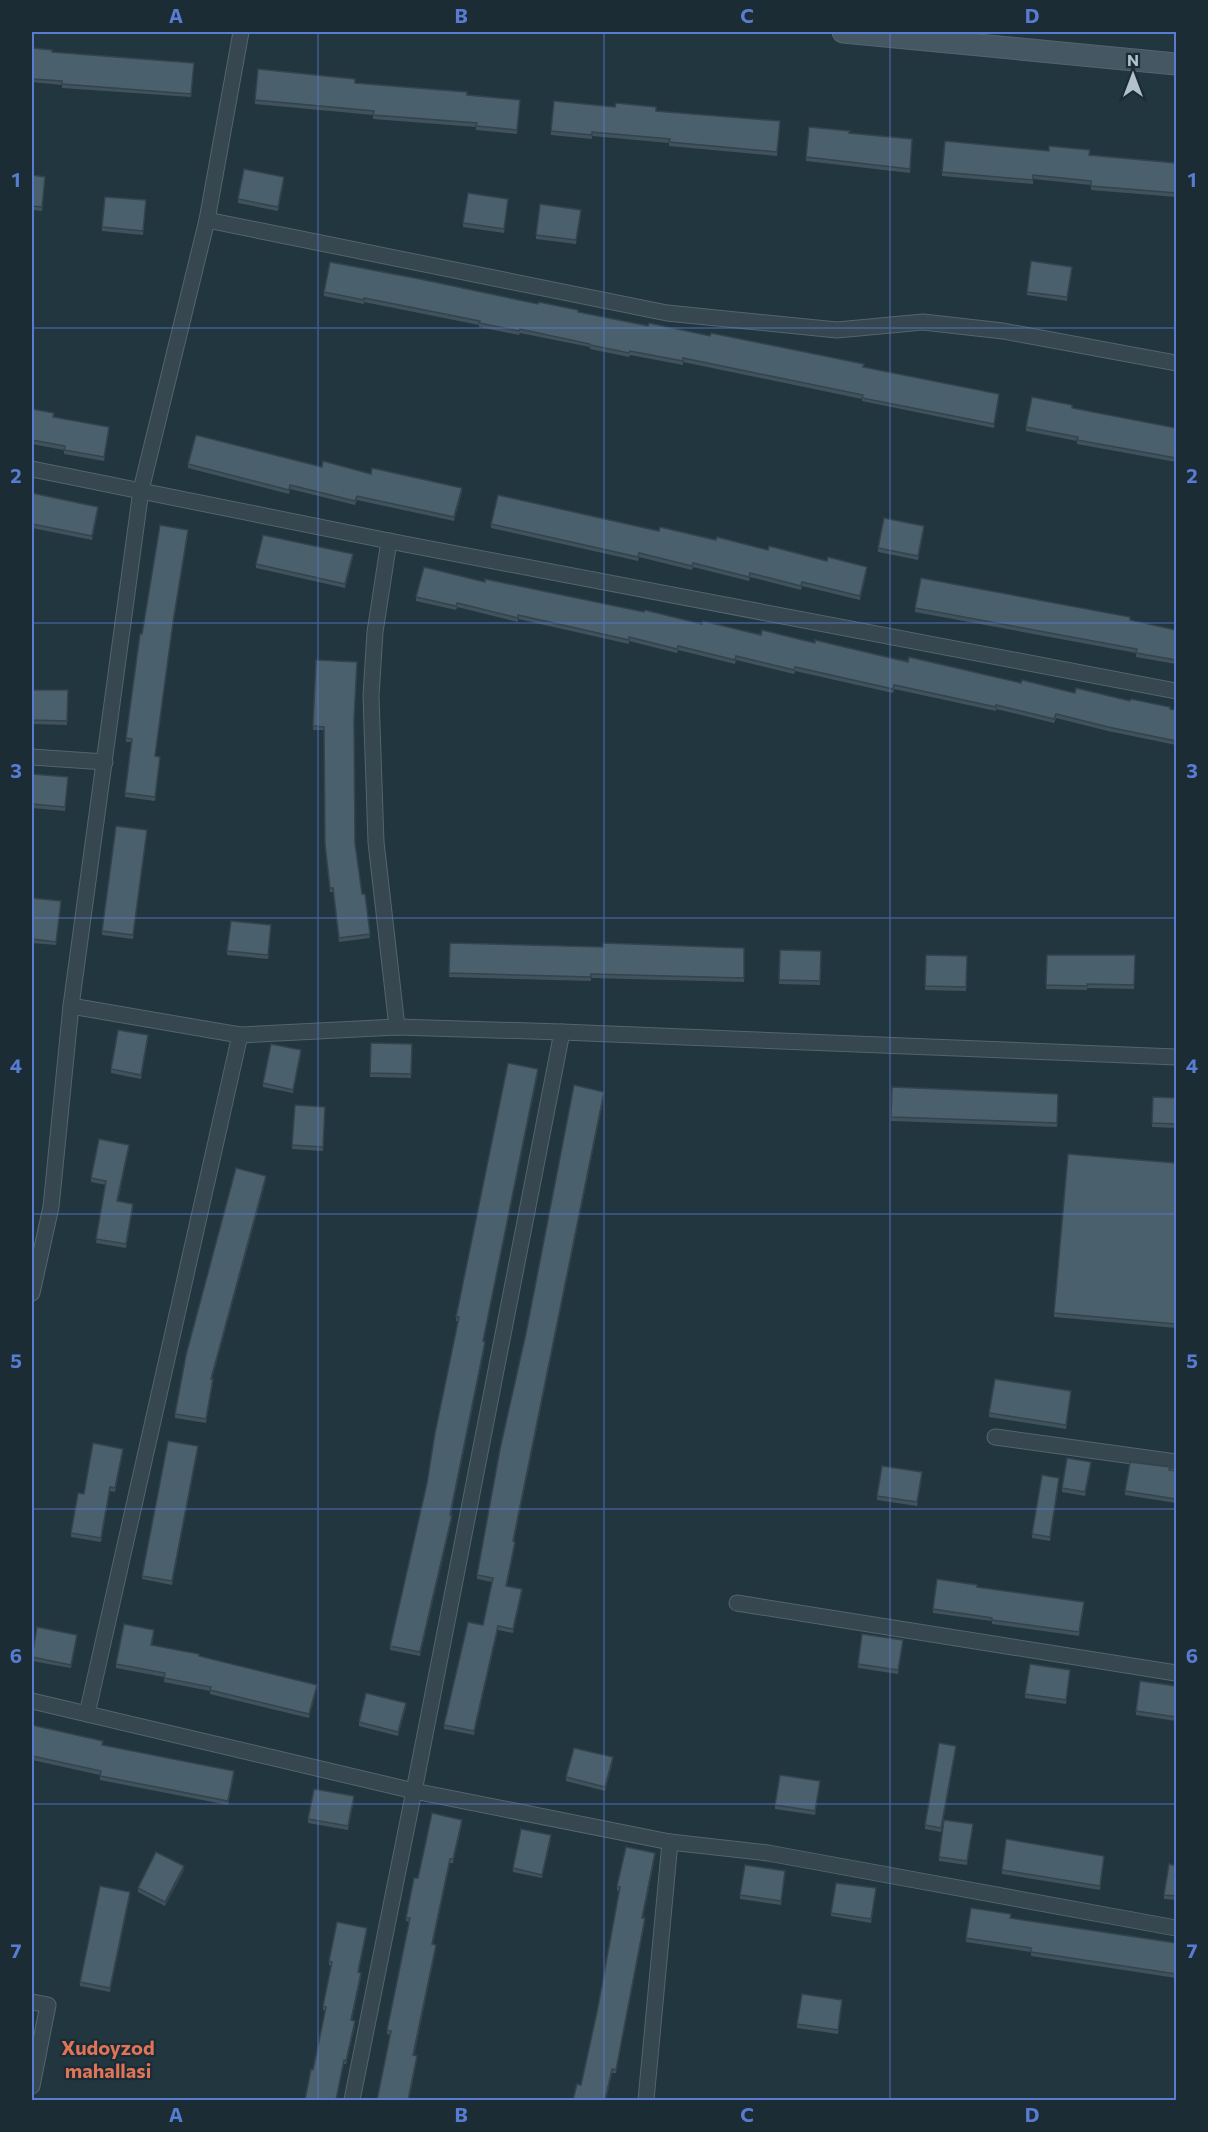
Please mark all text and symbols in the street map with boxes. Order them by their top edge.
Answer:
text: A [169,3,183,27]
text: B [454,3,468,27]
text: C [740,3,754,27]
text: D [1025,3,1039,27]
north arrow [1103,45,1163,105]
text: N [1127,50,1139,69]
text: 1 [11,167,21,191]
text: 1 [1187,167,1197,191]
text: 2 [10,463,22,487]
text: 2 [1186,463,1198,487]
text: 3 [10,758,22,782]
text: 3 [1186,758,1198,782]
text: 4 [10,1053,22,1077]
text: 4 [1186,1053,1198,1077]
text: 5 [10,1348,22,1372]
text: 5 [1186,1348,1198,1372]
text: 6 [10,1643,22,1667]
text: 6 [1186,1643,1198,1667]
text: 7 [11,1938,22,1962]
text: 7 [1187,1938,1198,1962]
district label: Xudoyzod mahallasi [61,2035,155,2082]
text: A [169,2102,183,2126]
text: B [454,2102,468,2126]
text: C [740,2102,754,2126]
text: D [1025,2102,1039,2126]

